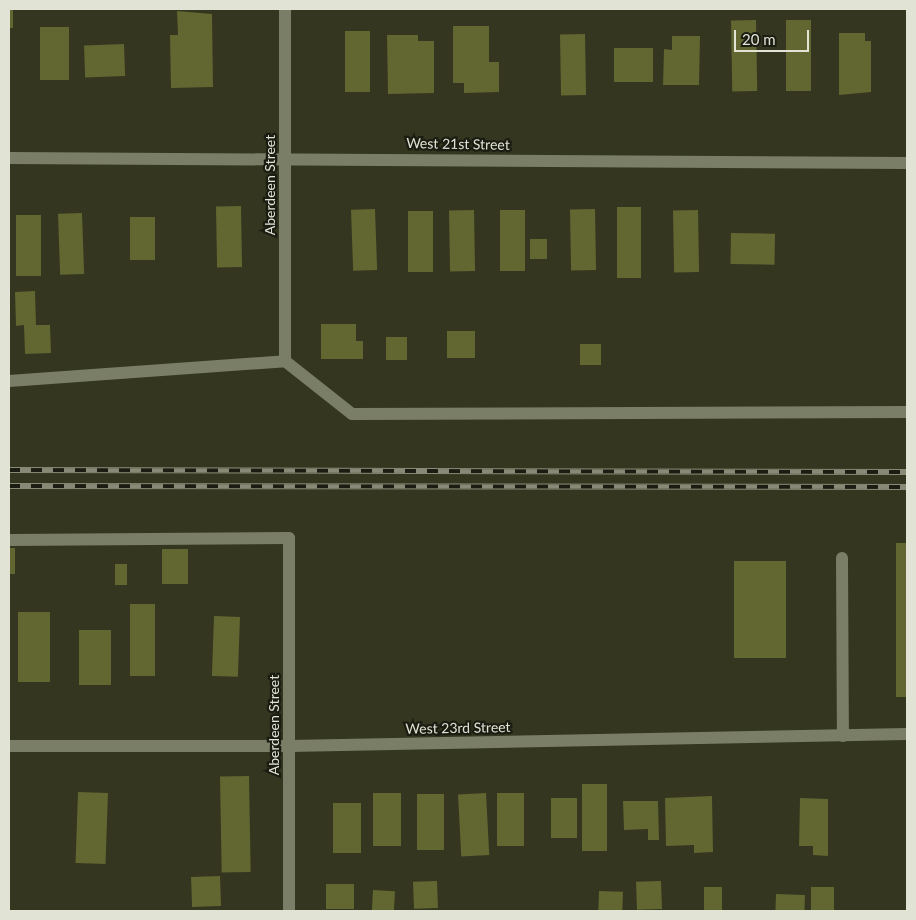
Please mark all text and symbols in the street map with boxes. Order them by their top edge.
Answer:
scale bar [736,20,811,52]
text: 20 m [742,30,776,48]
street label: Aberdeen Street [262,135,278,235]
street label: West 21st Street [406,135,510,153]
street label: Aberdeen Street [266,675,282,775]
street label: West 23rd Street [405,719,511,737]

